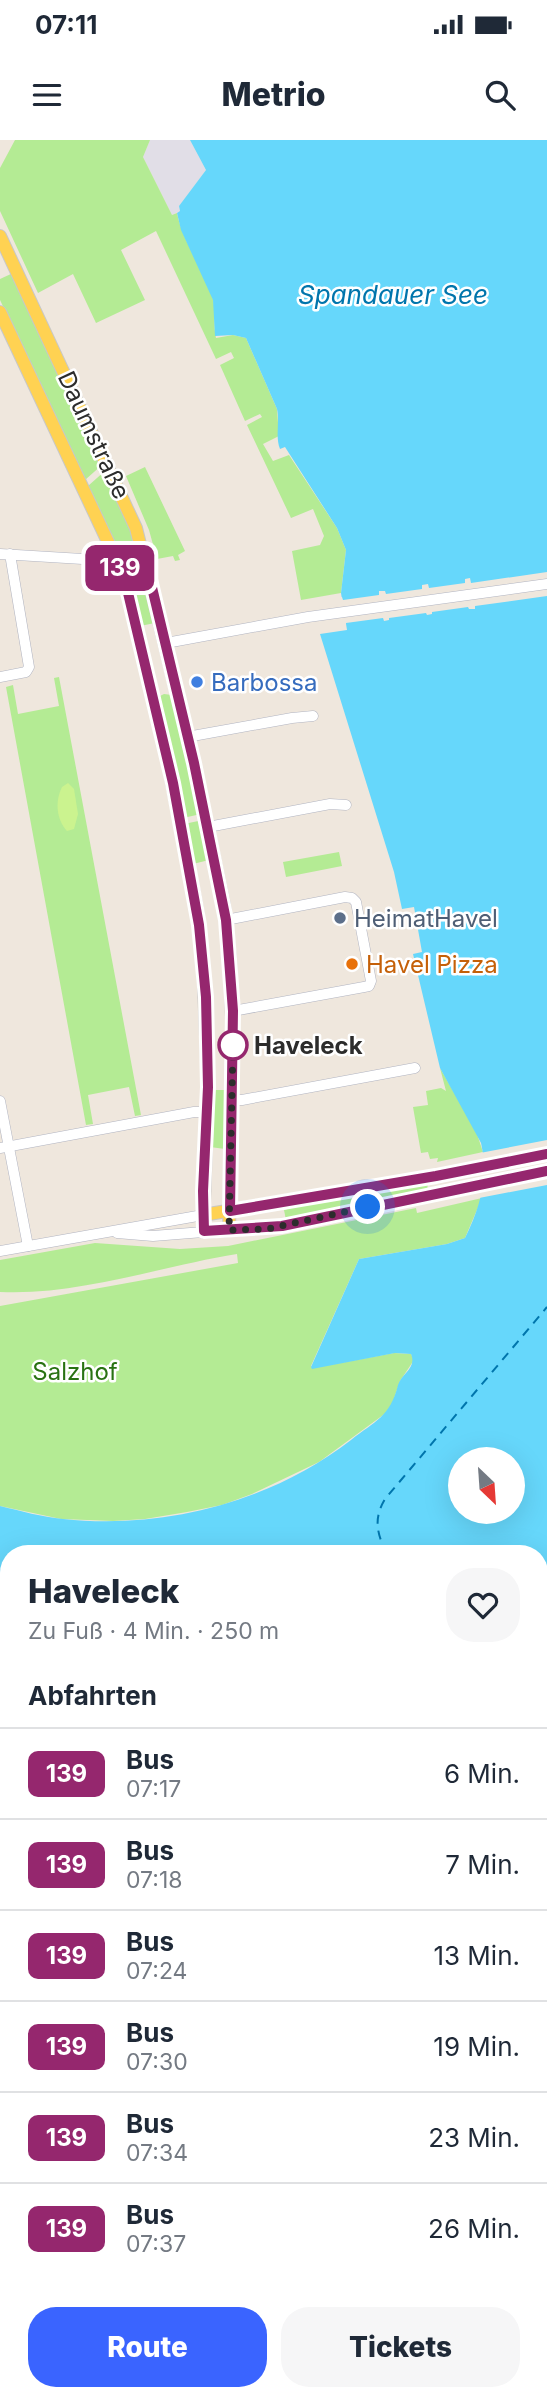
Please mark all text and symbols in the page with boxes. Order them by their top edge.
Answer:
text: 07:11 [35,9,97,40]
text: Metrio [221,75,326,114]
icon: menu [28,76,66,114]
icon: search [481,76,519,114]
water label: Spandauer See [298,279,488,310]
street label: Daumstraße [52,366,136,504]
line badge: 139 [80,545,160,591]
text: 139 [99,553,141,582]
place label: Barbossa [211,668,318,697]
marker: Barbossa [189,674,205,690]
place label: HeimatHavel [354,904,498,933]
marker: HeimatHavel [332,910,348,926]
place label: Havel Pizza [366,950,498,979]
marker: Havel Pizza [344,956,360,972]
marker: Haveleck [218,1030,248,1060]
place label: Haveleck [254,1031,363,1060]
your location [350,1189,385,1224]
park label: Salzhof [32,1357,118,1386]
north arrow [448,1447,525,1524]
map controls [448,1447,525,1524]
button: heart [446,1568,520,1642]
text: Haveleck [28,1571,179,1611]
text: Zu Fuß · 4 Min. · 250 m [28,1617,279,1645]
text: Abfahrten [28,1680,157,1711]
text: Bus [126,1744,174,1775]
text: 6 Min. [444,1758,520,1789]
text: 139 [46,1759,87,1788]
text: 07:17 [126,1775,181,1803]
text: Bus [126,1835,174,1866]
text: 7 Min. [445,1849,520,1880]
text: 139 [46,1850,87,1879]
text: 07:18 [126,1866,183,1894]
text: Bus [126,1926,174,1957]
text: 13 Min. [433,1940,520,1971]
text: 139 [46,1941,87,1970]
text: 07:24 [126,1957,187,1985]
text: Bus [126,2017,174,2048]
text: 19 Min. [433,2031,520,2062]
text: 139 [46,2032,87,2061]
text: 07:30 [126,2048,188,2076]
text: Bus [126,2108,174,2139]
text: 23 Min. [428,2122,520,2153]
text: 139 [46,2123,87,2152]
text: 07:34 [126,2139,188,2167]
text: Bus [126,2199,174,2230]
text: 26 Min. [428,2213,520,2244]
text: 139 [46,2214,87,2243]
text: 07:37 [126,2230,186,2258]
button: Route [28,2307,267,2387]
button: Tickets [281,2307,520,2387]

